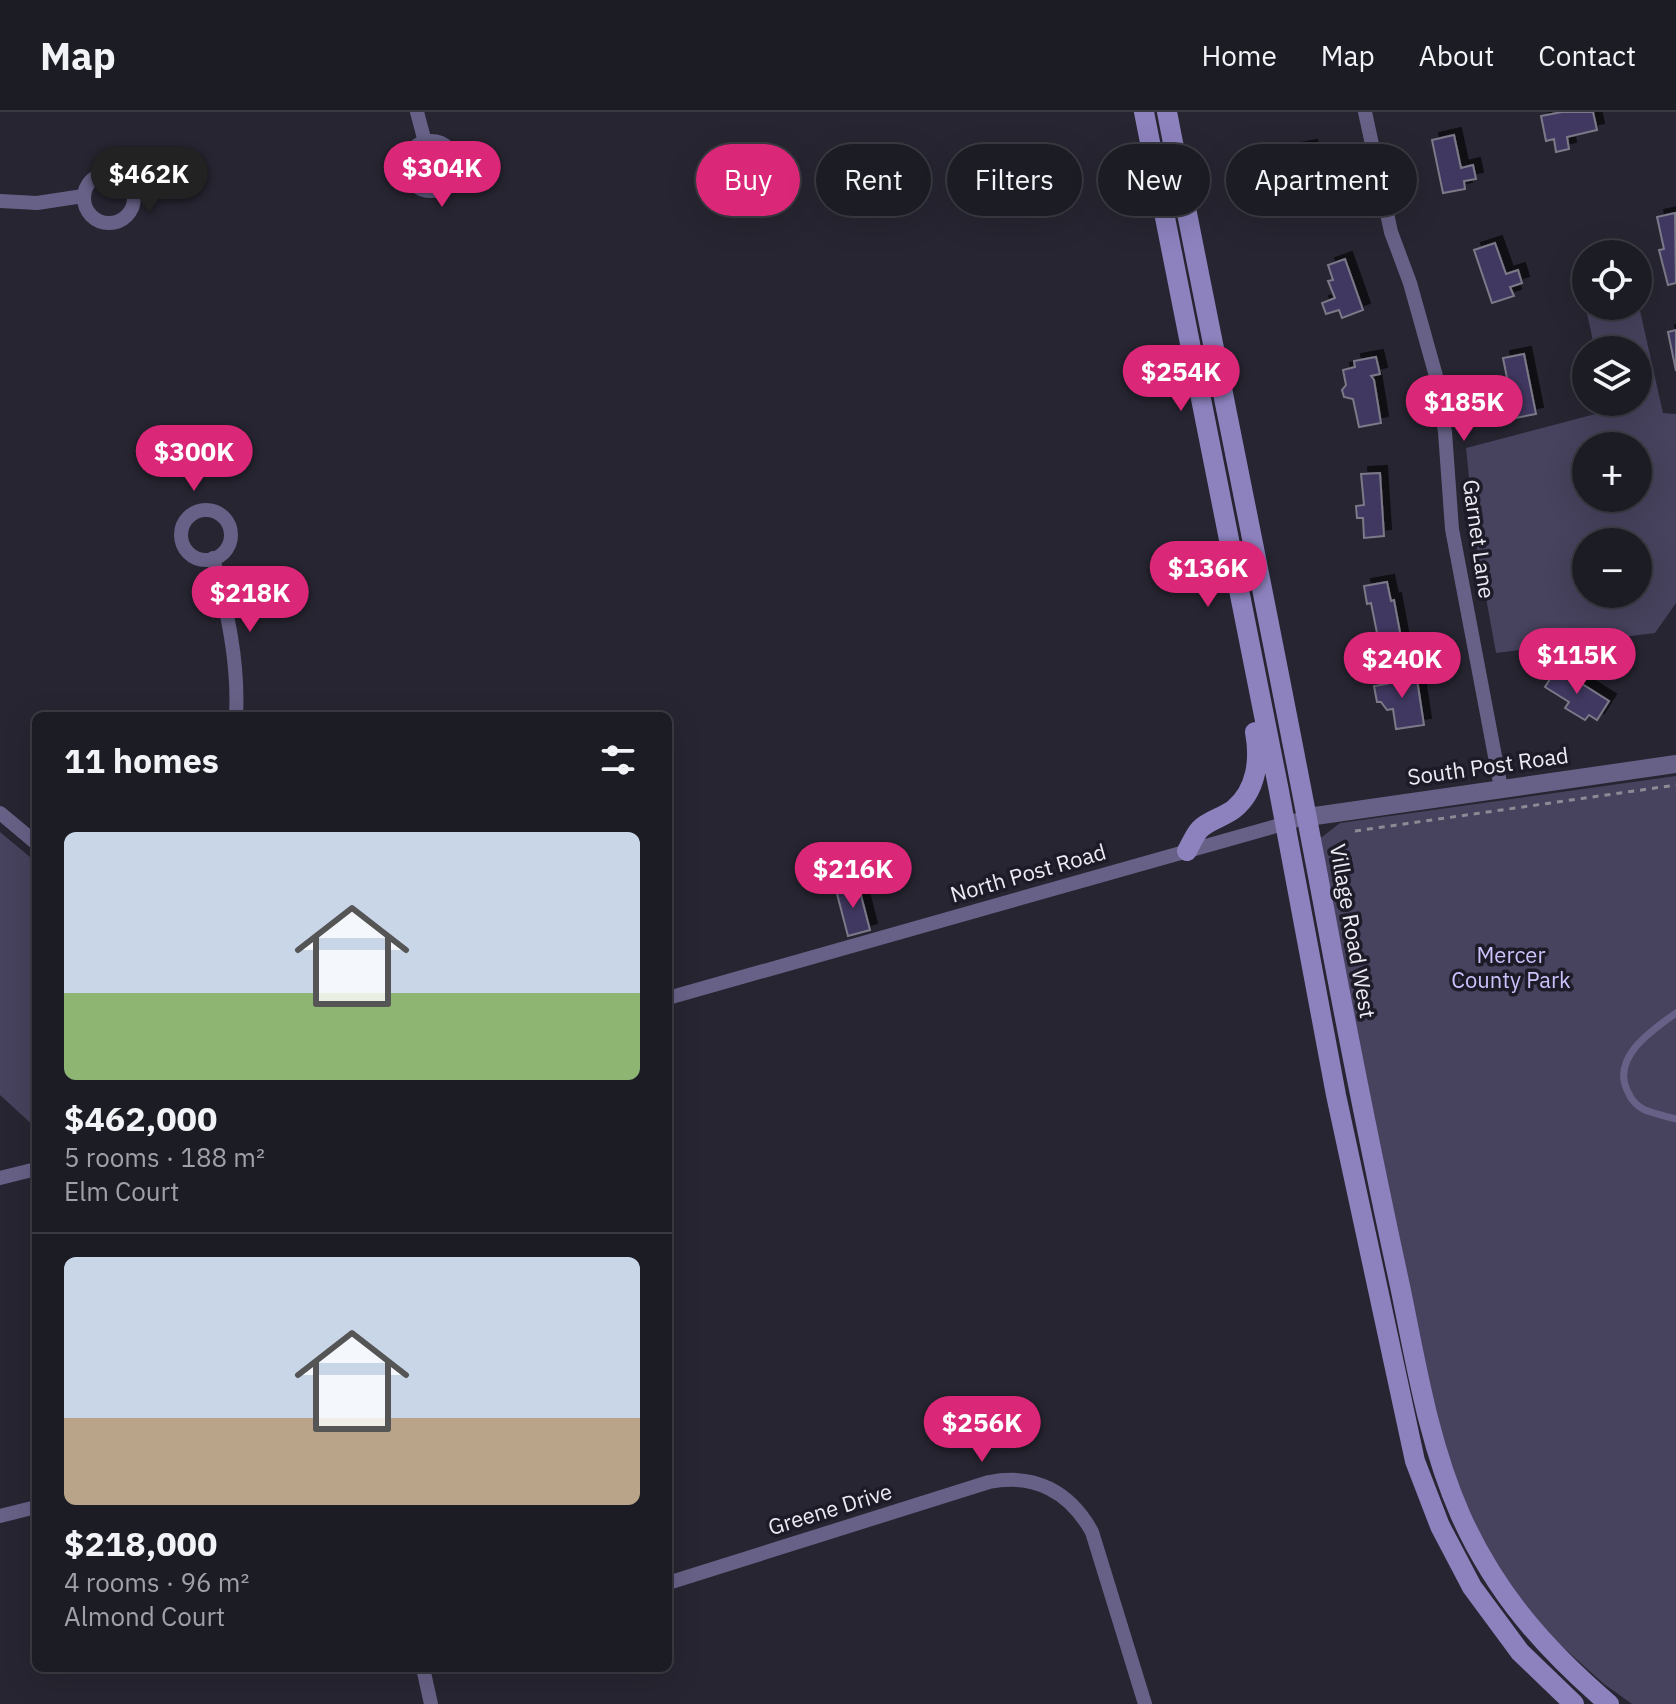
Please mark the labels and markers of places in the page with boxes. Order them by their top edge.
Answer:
pin: $304K [386,141,498,209]
pin: $462K [93,147,205,215]
pin: $254K [1125,345,1237,413]
pin: $185K [1408,375,1520,443]
pin: $300K [138,425,250,493]
pin: $136K [1152,541,1264,609]
pin: $218K [194,566,306,634]
pin: $115K [1521,628,1633,696]
pin: $240K [1346,632,1458,700]
pin: $216K [797,842,909,910]
pin: $256K [926,1396,1038,1464]

